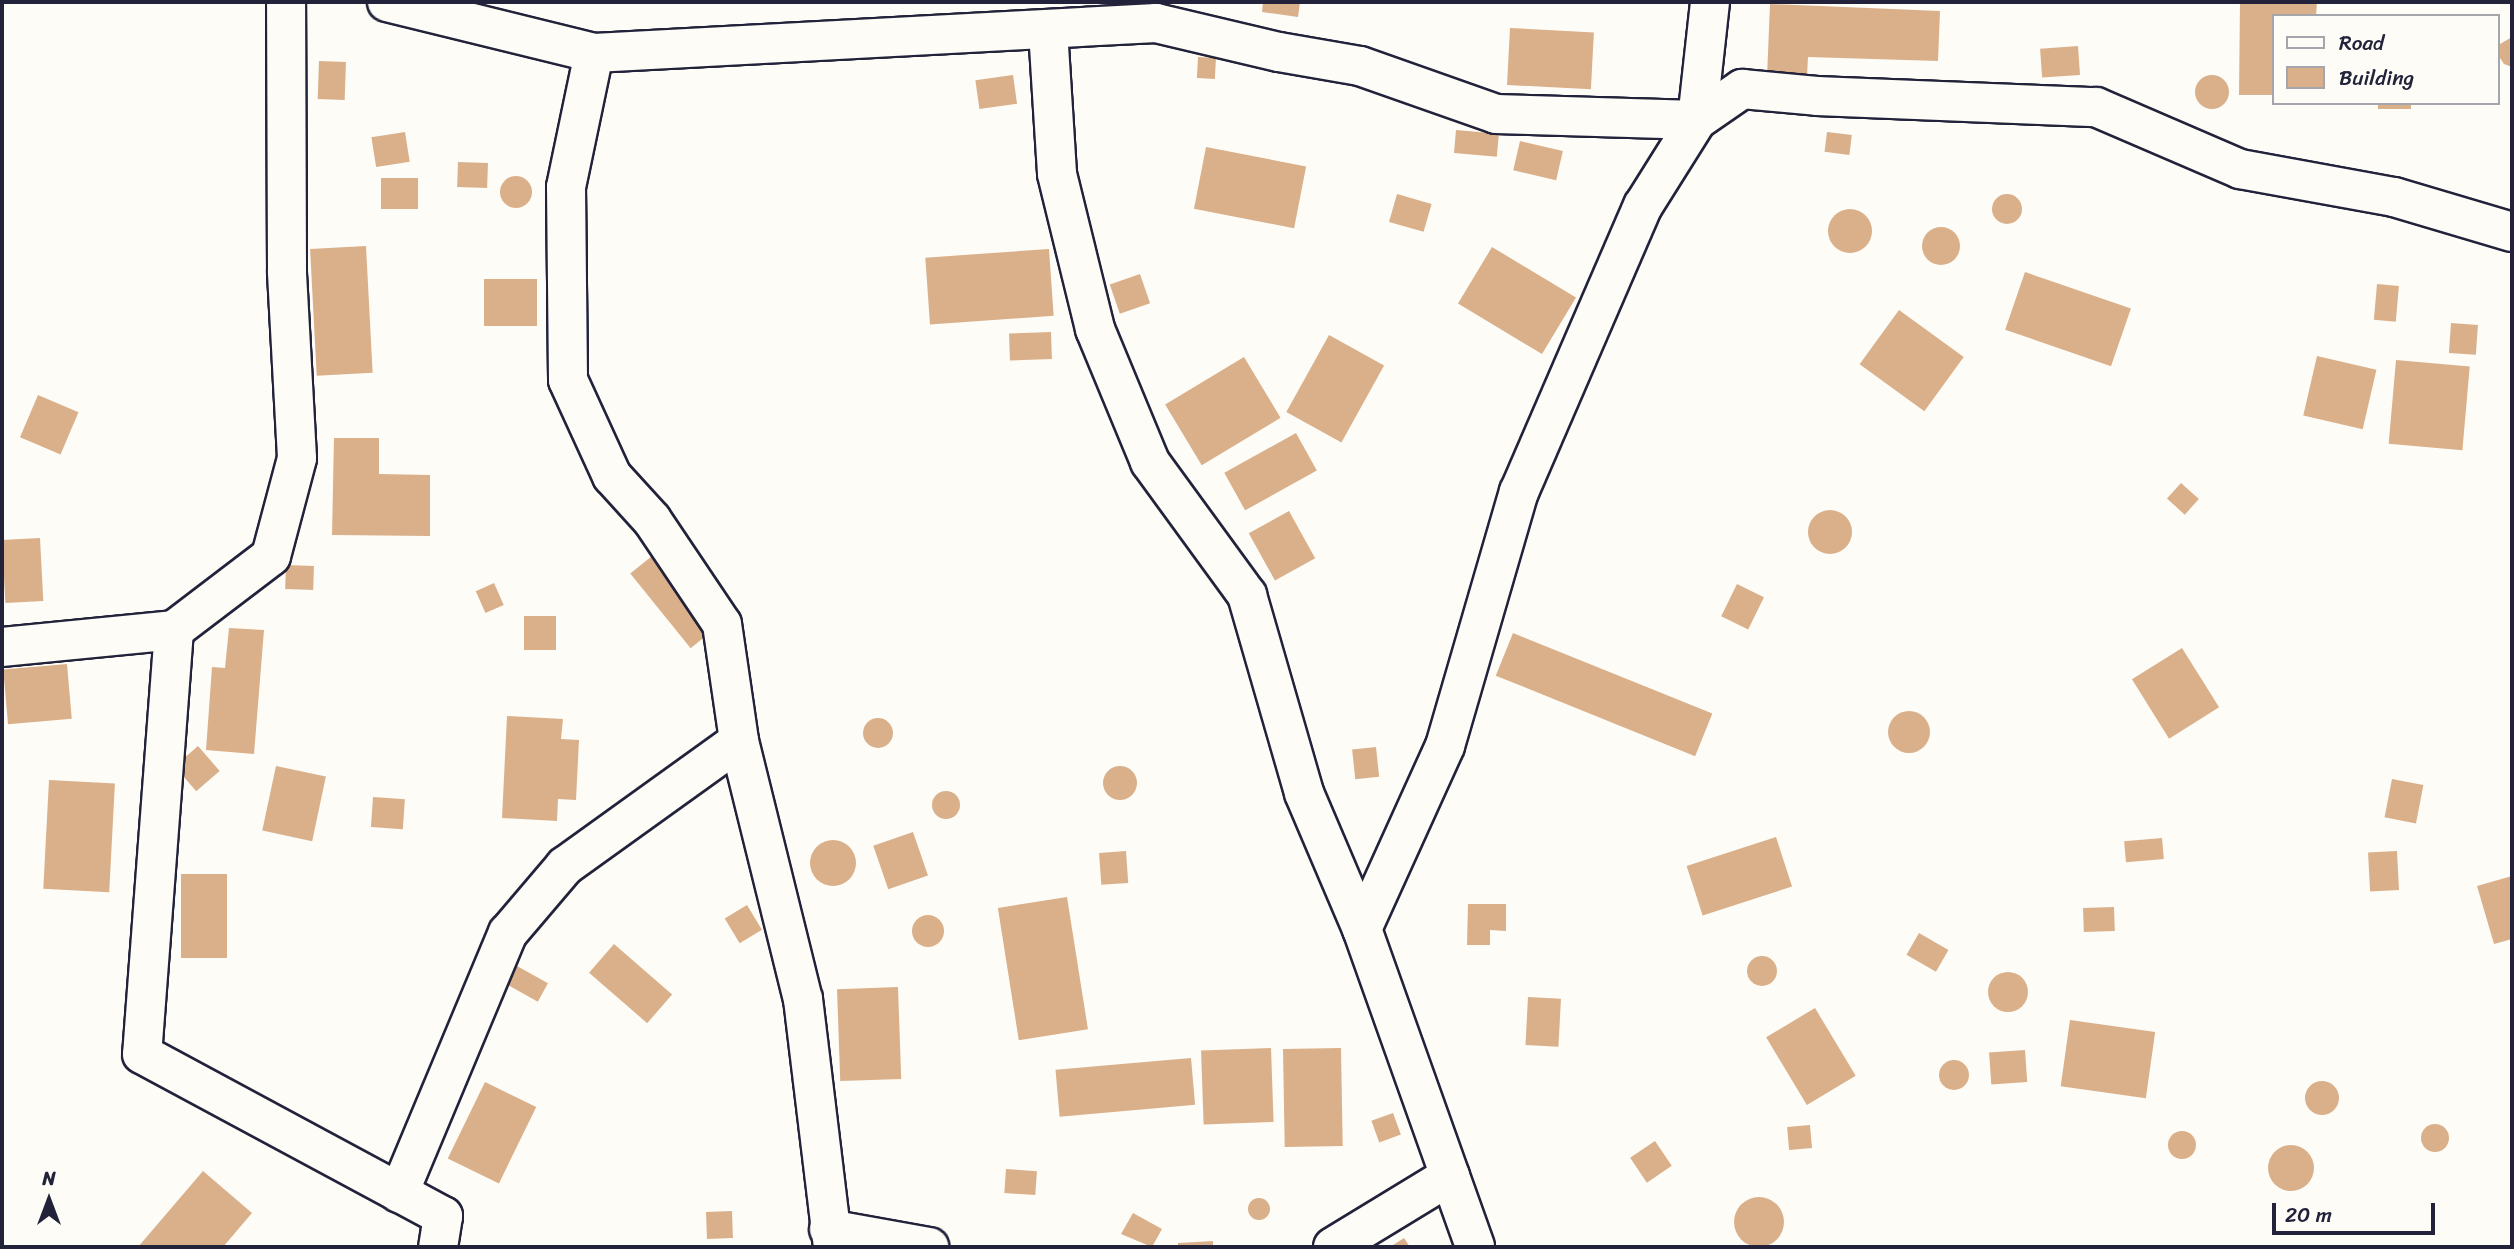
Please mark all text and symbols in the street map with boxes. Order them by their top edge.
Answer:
legend [2272,14,2500,105]
text: Road [2339,24,2384,62]
text: Building [2339,59,2414,97]
text: N [42,1162,56,1195]
north arrow [14,1165,84,1235]
scale bar [2276,1190,2439,1234]
text: 20 m [2285,1196,2332,1234]

